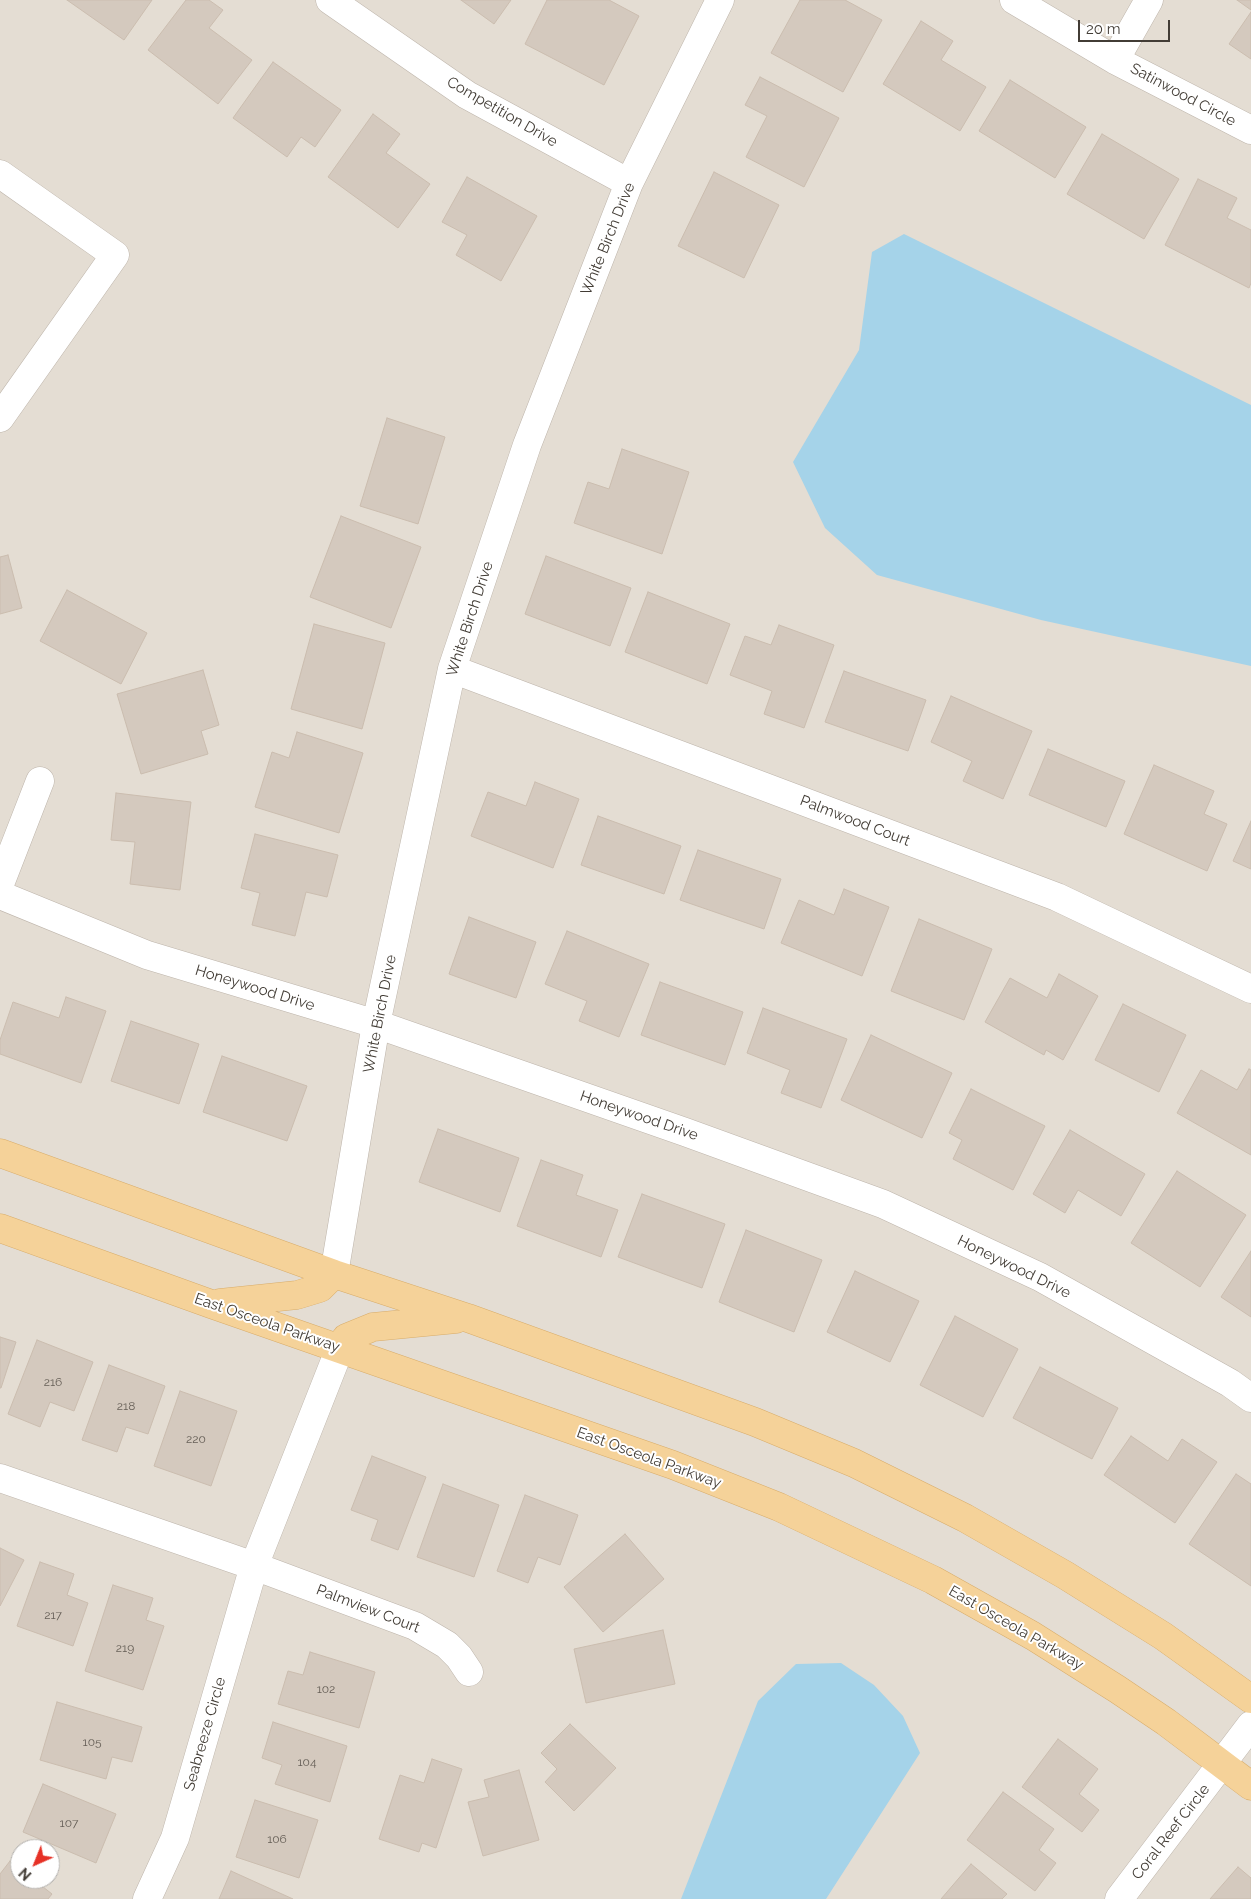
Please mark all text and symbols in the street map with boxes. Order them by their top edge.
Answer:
scale bar [1081,10,1174,42]
text: 20 m [1086,20,1121,38]
street label: Satinwood Circle [1127,60,1239,130]
street label: Competition Drive [443,73,561,151]
street label: White Birch Drive [577,180,639,298]
street label: White Birch Drive [443,559,497,679]
street label: Palmwood Court [797,792,913,850]
street label: White Birch Drive [360,953,400,1075]
street label: Honeywood Drive [193,961,317,1015]
street label: Honeywood Drive [577,1087,701,1145]
street label: Honeywood Drive [954,1232,1074,1302]
street label: East Osceola Parkway [192,1290,342,1356]
house number: 216 [44,1375,62,1389]
house number: 218 [117,1399,135,1413]
street label: East Osceola Parkway [574,1423,724,1493]
house number: 220 [186,1432,206,1446]
street label: Palmview Court [314,1581,422,1637]
street label: East Osceola Parkway [945,1582,1087,1674]
house number: 217 [44,1608,62,1622]
house number: 219 [116,1641,134,1655]
street label: Seabreeze Circle [180,1675,230,1793]
house number: 102 [317,1682,335,1696]
house number: 105 [82,1735,102,1749]
house number: 104 [297,1755,317,1769]
street label: Coral Reef Circle [1128,1781,1214,1883]
house number: 107 [60,1816,78,1830]
house number: 106 [267,1832,287,1846]
north arrow [10,1839,60,1889]
text: N [16,1865,35,1884]

